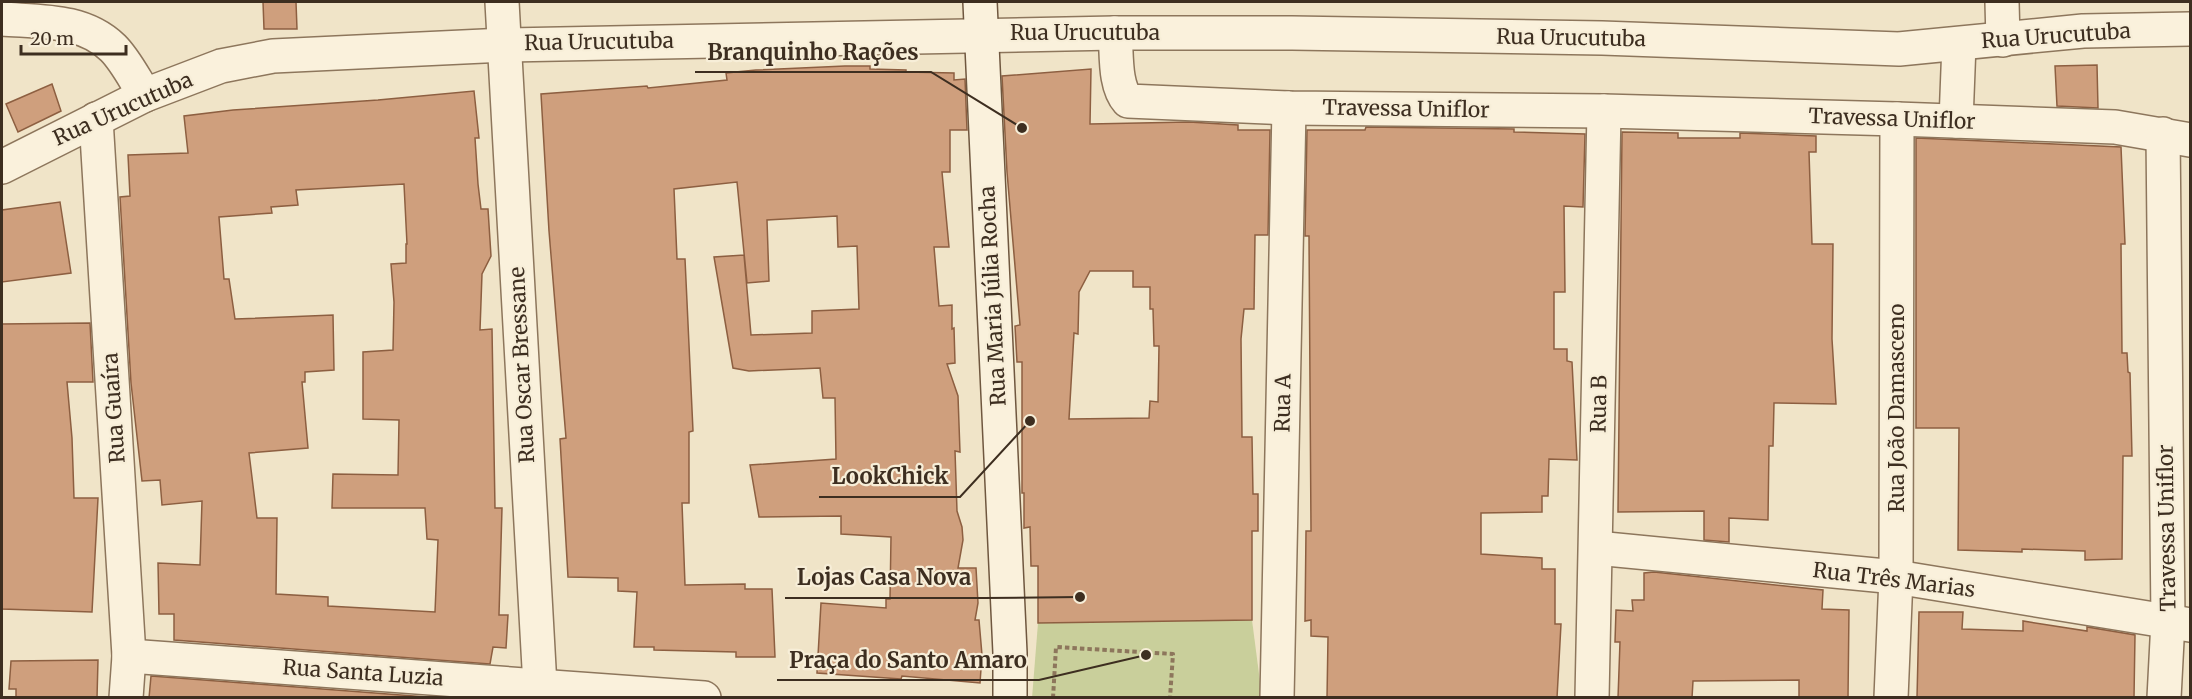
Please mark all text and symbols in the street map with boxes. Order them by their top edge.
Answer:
street label: Rua Urucutuba [1980,17,2132,54]
scale bar [21,18,126,56]
street label: Rua Urucutuba [1010,19,1160,46]
street label: Rua Urucutuba [1496,23,1646,52]
text: 20 m [30,27,74,50]
street label: Rua Urucutuba [524,27,674,56]
callout: Branquinho Rações [695,32,931,72]
text: Branquinho Rações [707,38,919,66]
street label: Rua Urucutuba [49,66,197,151]
street label: Travessa Uniflor [1322,94,1490,123]
street label: Travessa Uniflor [1808,102,1976,135]
street label: Rua Maria Júlia Rocha [973,185,1012,407]
street label: Rua Oscar Bressane [503,266,540,464]
street label: Rua João Damasceno [1883,303,1910,513]
street label: Rua Guaíra [96,352,131,464]
street label: Rua A [1268,373,1297,432]
street label: Rua B [1584,375,1613,433]
street label: Travessa Uniflor [2152,444,2181,612]
callout: LookChick [819,457,960,497]
text: LookChick [832,462,949,490]
street label: Rua Três Marias [1811,556,1977,603]
callout: Lojas Casa Nova [785,558,983,598]
text: Lojas Casa Nova [797,563,971,591]
callout: Praça do Santo Amaro [777,640,1039,680]
text: Praça do Santo Amaro [789,646,1027,674]
street label: Rua Santa Luzia [282,653,444,692]

